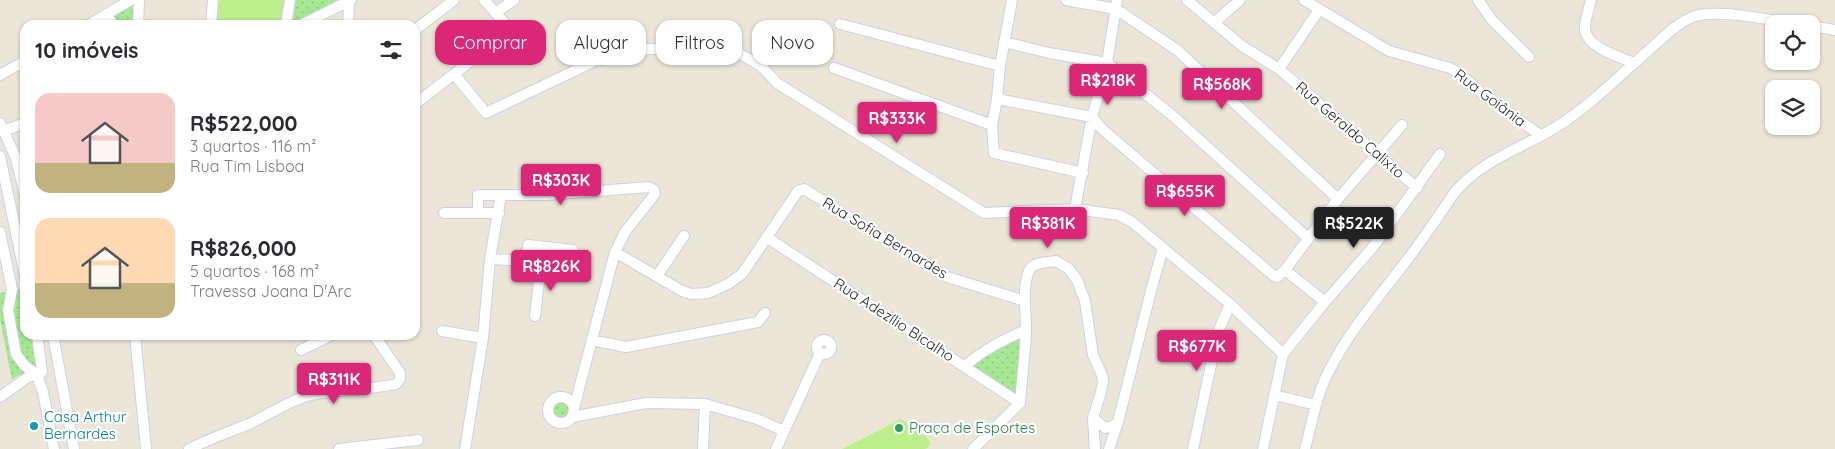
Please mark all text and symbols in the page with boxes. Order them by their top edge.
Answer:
map controls [1765,15,1820,135]
button: locate [1765,15,1820,70]
chip: Comprar [435,20,546,65]
chip: Alugar [556,20,646,65]
chip: Filtros [656,20,742,65]
chip: Novo [752,20,833,65]
icon: filters [377,36,405,64]
text: 10 imóveis [35,37,138,63]
pin: R$218K [1067,64,1149,106]
street label: Rua Goiânia [1451,65,1530,131]
pin: R$568K [1181,68,1263,110]
text: R$218K [1080,70,1136,90]
text: R$568K [1193,74,1251,94]
street label: Rua Geraldo Calixto [1292,77,1409,182]
button: layers [1765,80,1820,135]
pin: R$333K [856,102,938,144]
text: R$333K [869,108,925,128]
text: R$522,000 [190,110,297,136]
icon: home [75,113,135,173]
text: 3 quartos · 116 m² [190,136,316,156]
text: Rua Tim Lisboa [190,156,304,176]
pin: R$303K [520,164,602,206]
text: R$303K [532,170,590,190]
pin: R$655K [1144,174,1226,217]
text: R$655K [1156,181,1214,201]
street label: Rua Sofia Bernardes [819,193,951,282]
pin: R$381K [1007,206,1089,249]
pin: R$522K [1313,206,1395,249]
text: R$381K [1021,213,1075,233]
text: R$522K [1325,213,1383,233]
text: R$826,000 [190,235,297,261]
icon: home [75,238,135,298]
pin: R$826K [510,250,592,292]
text: R$826K [522,256,580,276]
text: 5 quartos · 168 m² [190,261,319,281]
street label: Rua Adezílio Bicalho [830,273,958,366]
text: Travessa Joana D'Arc [190,281,352,301]
pin: R$677K [1156,330,1238,372]
text: R$677K [1168,336,1226,356]
pin: R$311K [293,362,375,405]
text: R$311K [308,369,360,389]
place label: Casa Arthur Bernardes [44,407,127,443]
place label: Praça de Esportes [909,418,1035,437]
marker: Casa Arthur Bernardes [28,420,40,432]
marker: Praça de Esportes [893,422,905,434]

